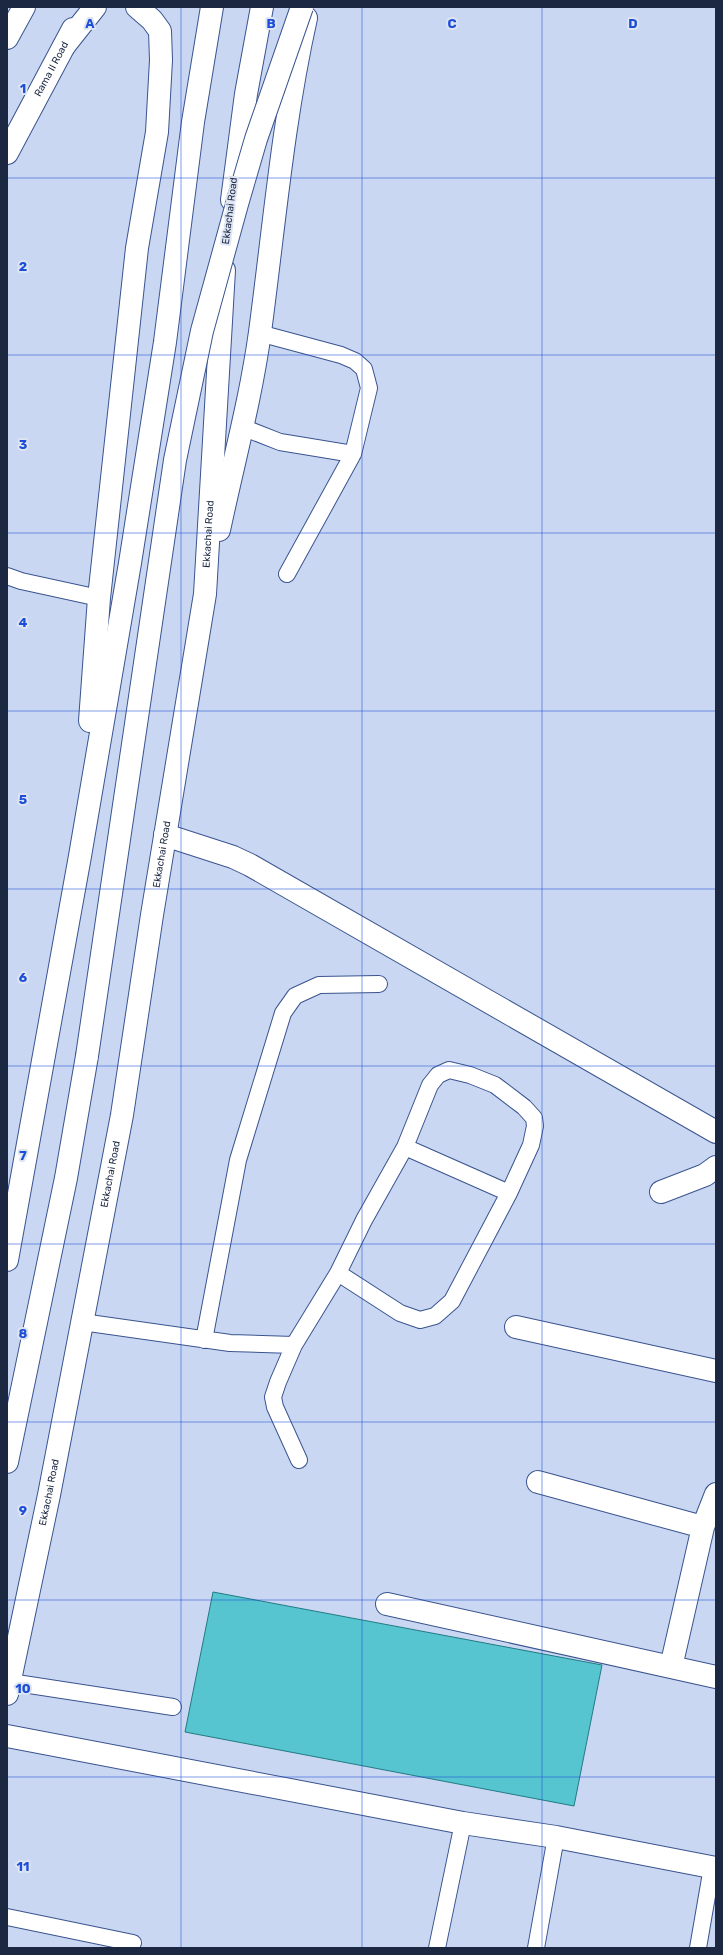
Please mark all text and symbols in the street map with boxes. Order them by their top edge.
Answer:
text: A [85,16,95,31]
text: B [266,16,276,31]
text: C [447,16,457,31]
text: D [628,16,638,31]
street label: Rama II Road [32,40,71,99]
text: 1 [20,81,26,96]
street label: Ekkachai Road [220,177,240,245]
text: 2 [19,259,27,274]
text: 3 [19,437,28,452]
street label: Ekkachai Road [201,500,216,568]
text: 4 [19,615,28,630]
text: 5 [19,792,27,807]
street label: Ekkachai Road [151,820,173,889]
text: 6 [19,970,28,985]
street label: Ekkachai Road [98,1140,123,1209]
text: 7 [19,1148,27,1163]
text: 8 [19,1326,28,1341]
street label: Ekkachai Road [37,1458,62,1527]
text: 9 [19,1503,27,1518]
text: 10 [15,1681,31,1696]
text: 11 [17,1859,29,1874]

